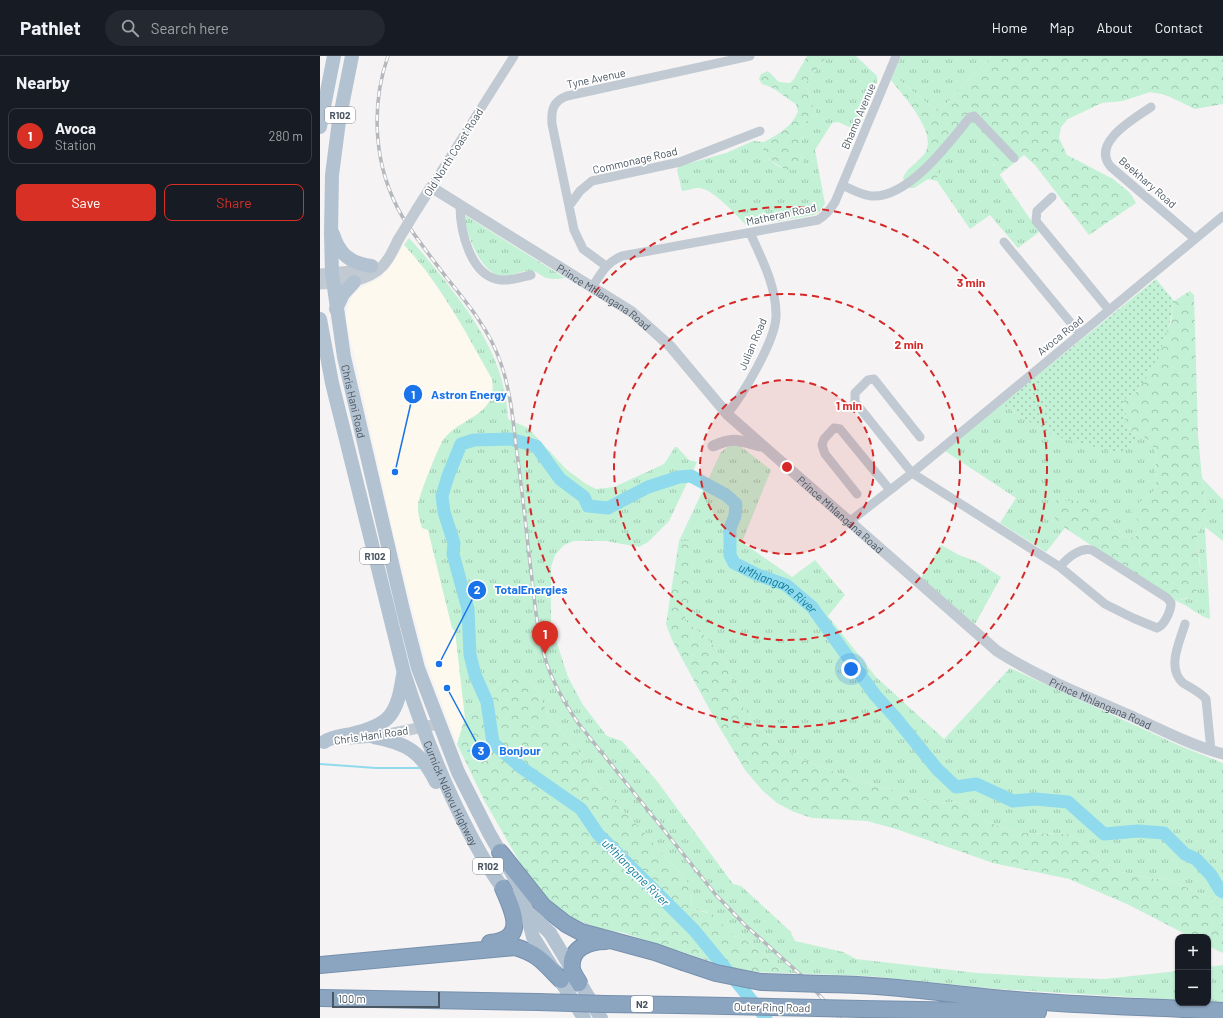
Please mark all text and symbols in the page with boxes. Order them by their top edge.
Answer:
search box [105,10,385,46]
text: Pathlet [20,16,81,39]
icon: search [119,17,141,39]
text: Search here [151,19,229,37]
text: Home [992,19,1028,36]
text: Map [1050,19,1074,36]
text: About [1096,19,1133,36]
text: Contact [1155,19,1203,36]
street label: Tyne Avenue [565,65,627,91]
text: Nearby [16,72,70,92]
street label: Bhamo Avenue [838,81,878,151]
street label: Old North Coast Road [421,106,485,198]
road number: R102 [325,107,355,123]
text: Avoca [55,119,96,137]
text: 1 [28,128,32,144]
text: 280 m [269,128,303,144]
text: Station [55,137,96,153]
street label: Commonage Road [591,144,679,176]
street label: Beekhary Road [1117,154,1179,210]
button: Save [16,184,156,221]
button: Share [164,184,304,221]
street label: Matheran Road [745,200,817,228]
street label: Prince Mhlangana Road [555,261,654,332]
text: 3 min [957,275,985,289]
street label: Avoca Road [1034,313,1086,357]
street label: Julian Road [735,316,769,372]
text: 2 min [895,337,923,351]
street label: Chris Hani Road [339,363,369,439]
callout: Astron Energy [403,382,514,406]
text: 1 [411,387,415,401]
text: Astron Energy [431,387,507,401]
text: 1 min [836,398,862,412]
centre of rings [780,460,794,474]
street label: Prince Mhlangana Road [795,473,887,555]
road number: R102 [360,548,390,564]
water label: uMhlangane River [736,560,821,616]
callout: TotalEnergies [467,578,576,602]
text: 2 [474,582,481,596]
text: TotalEnergies [495,582,568,596]
pin: 1 [532,621,558,654]
your location [841,659,861,679]
street label: Prince Mhlangana Road [1048,674,1154,731]
street label: Chris Hani Road [333,723,409,747]
street label: Curnick Ndlovu Highway [422,739,481,847]
callout: Bonjour [471,739,549,763]
text: 3 [478,743,484,757]
text: Bonjour [499,743,541,757]
water label: uMhlangane River [599,835,673,909]
road number: R102 [473,858,503,874]
map controls [1175,934,1211,1006]
button: + [1175,934,1211,970]
button: − [1175,970,1211,1006]
scale bar [332,990,440,1009]
text: 100 m [338,992,366,1005]
road number: N2 [631,996,653,1012]
street label: Outer Ring Road [734,1000,810,1014]

